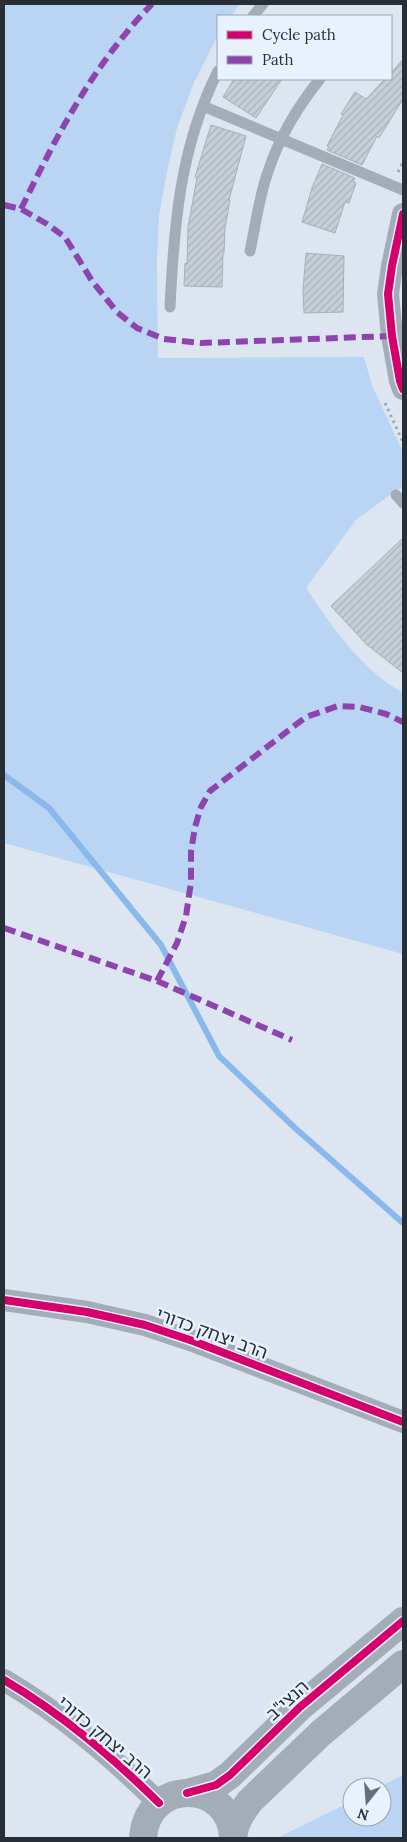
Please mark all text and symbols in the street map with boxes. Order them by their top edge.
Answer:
legend [217,15,392,80]
text: Cycle path [262,25,336,44]
text: Path [262,50,293,69]
street label: הרב יצחק כדורי [153,1302,271,1364]
street label: הנצי"ב [261,1675,313,1725]
street label: הרב יצחק כדורי [53,1691,157,1783]
north arrow [342,1777,392,1827]
text: N [355,1804,371,1825]

